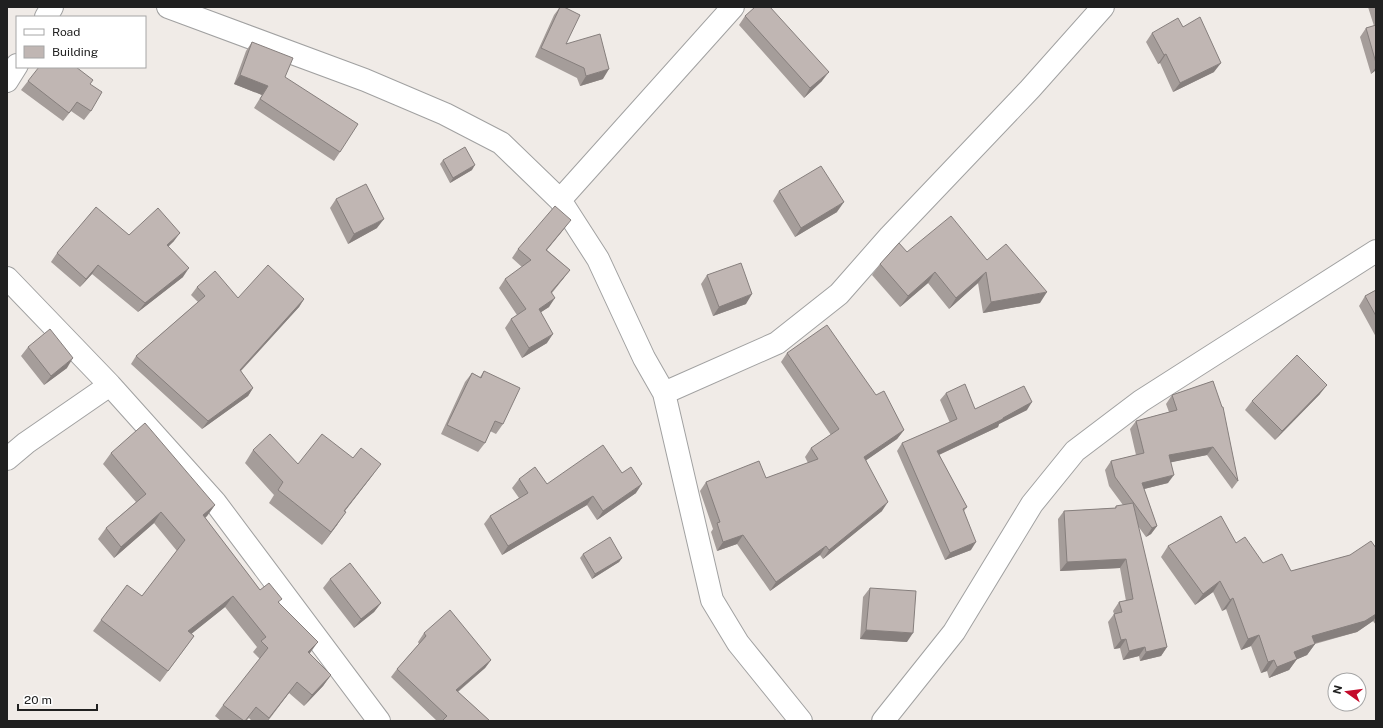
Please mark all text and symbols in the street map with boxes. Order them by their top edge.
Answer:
legend [16,16,146,68]
text: Road [52,25,80,39]
text: Building [52,45,98,59]
north arrow [1327,672,1367,712]
text: N [1330,684,1344,695]
scale bar [18,686,97,712]
text: 20 m [24,693,52,707]

